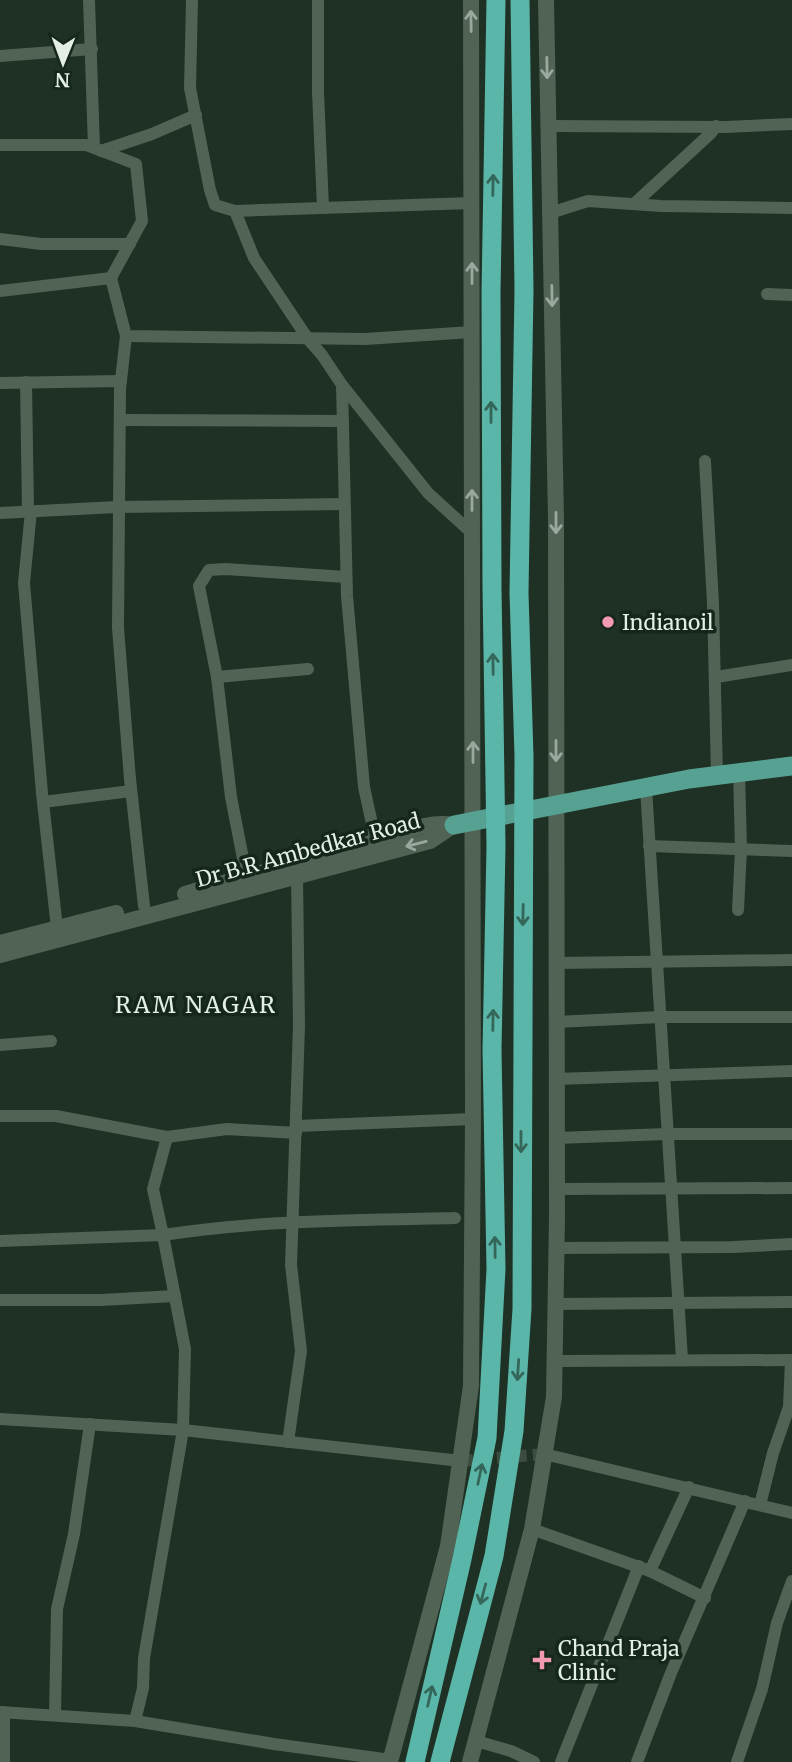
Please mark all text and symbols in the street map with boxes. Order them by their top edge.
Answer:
one-way arrow [465,9,478,32]
north arrow [28,28,98,98]
one-way arrow [541,56,554,79]
text: N [55,68,70,92]
one-way arrow [486,173,499,196]
one-way arrow [465,261,479,284]
one-way arrow [545,284,559,307]
one-way arrow [484,401,498,424]
one-way arrow [465,489,479,512]
one-way arrow [549,511,563,534]
place label: Indianoil [622,609,714,636]
marker: Indianoil [600,614,616,630]
one-way arrow [486,653,500,676]
one-way arrow [549,739,563,762]
one-way arrow [466,741,479,764]
street label: Dr B.R Ambedkar Road [193,807,423,893]
one-way arrow [406,838,428,851]
one-way arrow [517,903,530,926]
district label: RAM NAGAR [115,990,277,1019]
one-way arrow [486,1008,500,1031]
one-way arrow [514,1131,528,1154]
one-way arrow [489,1236,502,1259]
one-way arrow [511,1358,524,1381]
one-way arrow [473,1463,487,1486]
one-way arrow [476,1582,489,1605]
place label: Chand Praja Clinic [558,1635,680,1686]
marker: Chand Praja Clinic [532,1650,552,1670]
one-way arrow [424,1685,437,1707]

